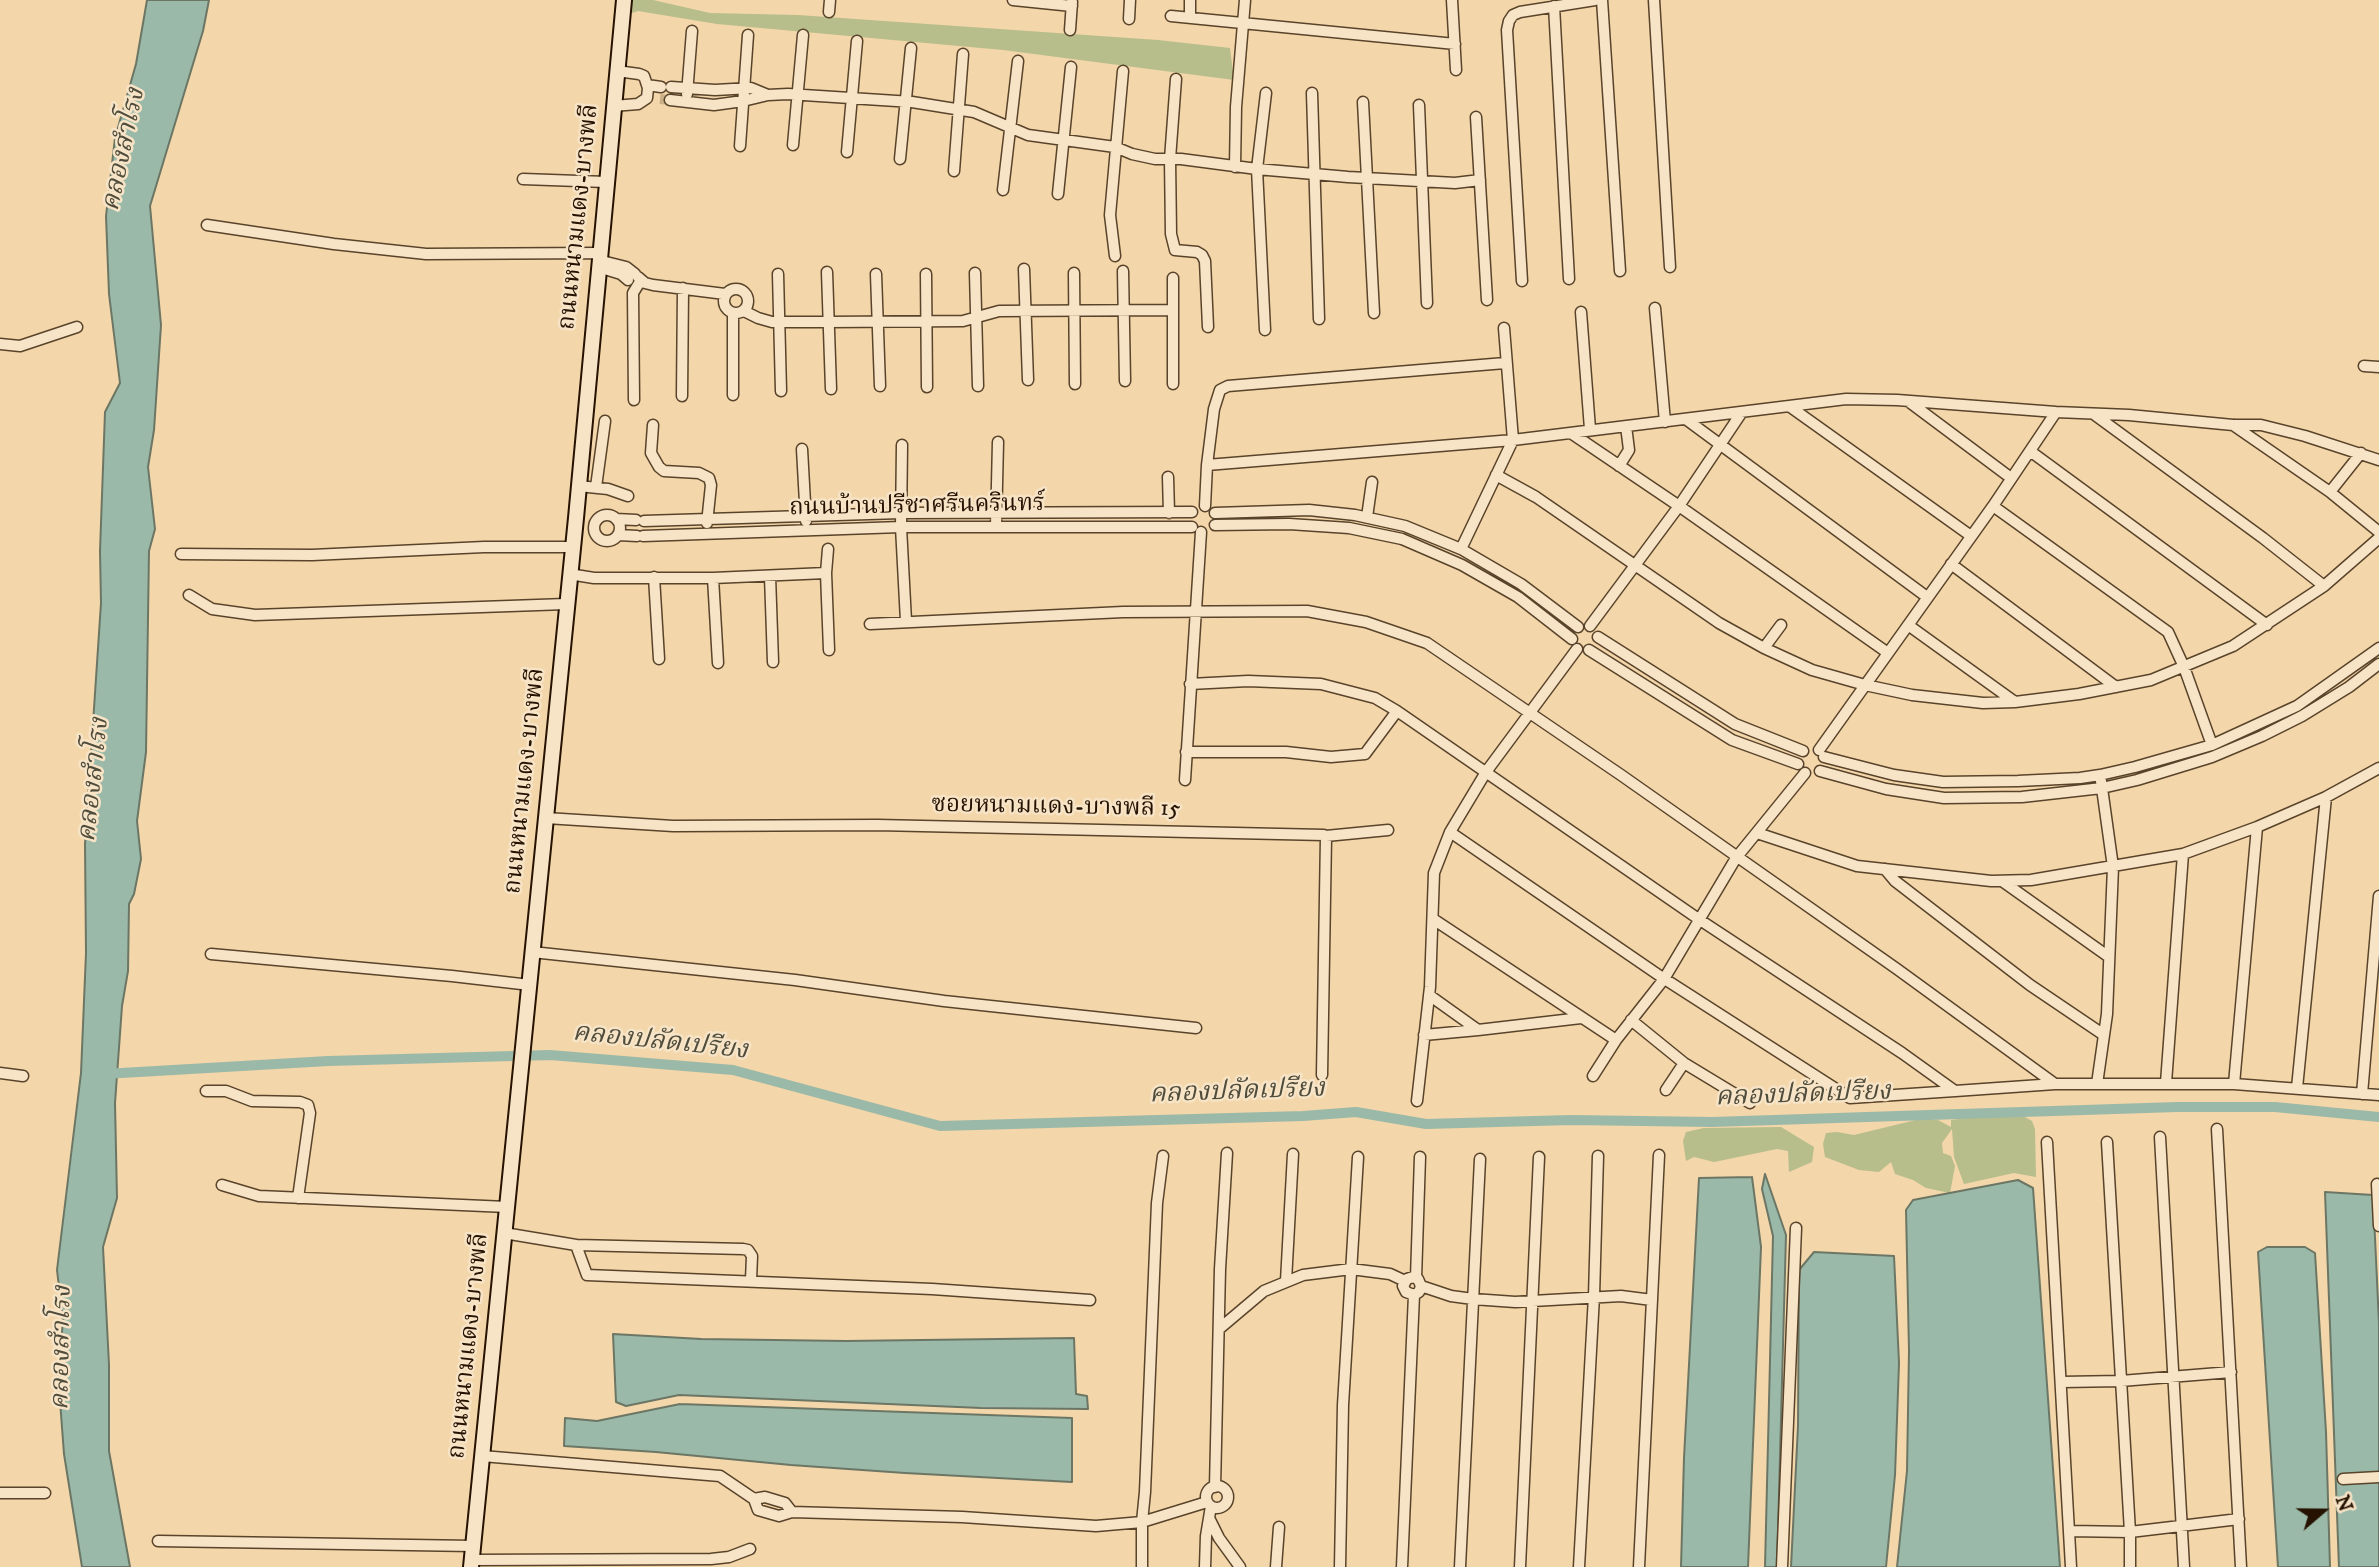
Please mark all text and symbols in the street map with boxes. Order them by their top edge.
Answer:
water label: คลองสำโรง [97,86,153,214]
street label: ถนนหนามแดง-บางพลี [554,103,606,331]
street label: ถนนบ้านปรีชาศรีนครินทร์ [789,490,1045,524]
street label: ถนนหนามแดง-บางพลี [500,667,552,895]
water label: คลองสำโรง [73,716,117,844]
street label: ซอยหนามแดง-บางพลี 15 [931,791,1181,825]
water label: คลองปลัดเปรียง [571,1018,749,1068]
water label: คลองปลัดเปรียง [1149,1074,1325,1112]
water label: คลองปลัดเปรียง [1715,1077,1891,1115]
street label: ถนนหนามแดง-บางพลี [444,1232,496,1460]
water label: คลองสำโรง [46,1285,80,1411]
north arrow [2288,1476,2358,1546]
text: N [2330,1492,2357,1515]

